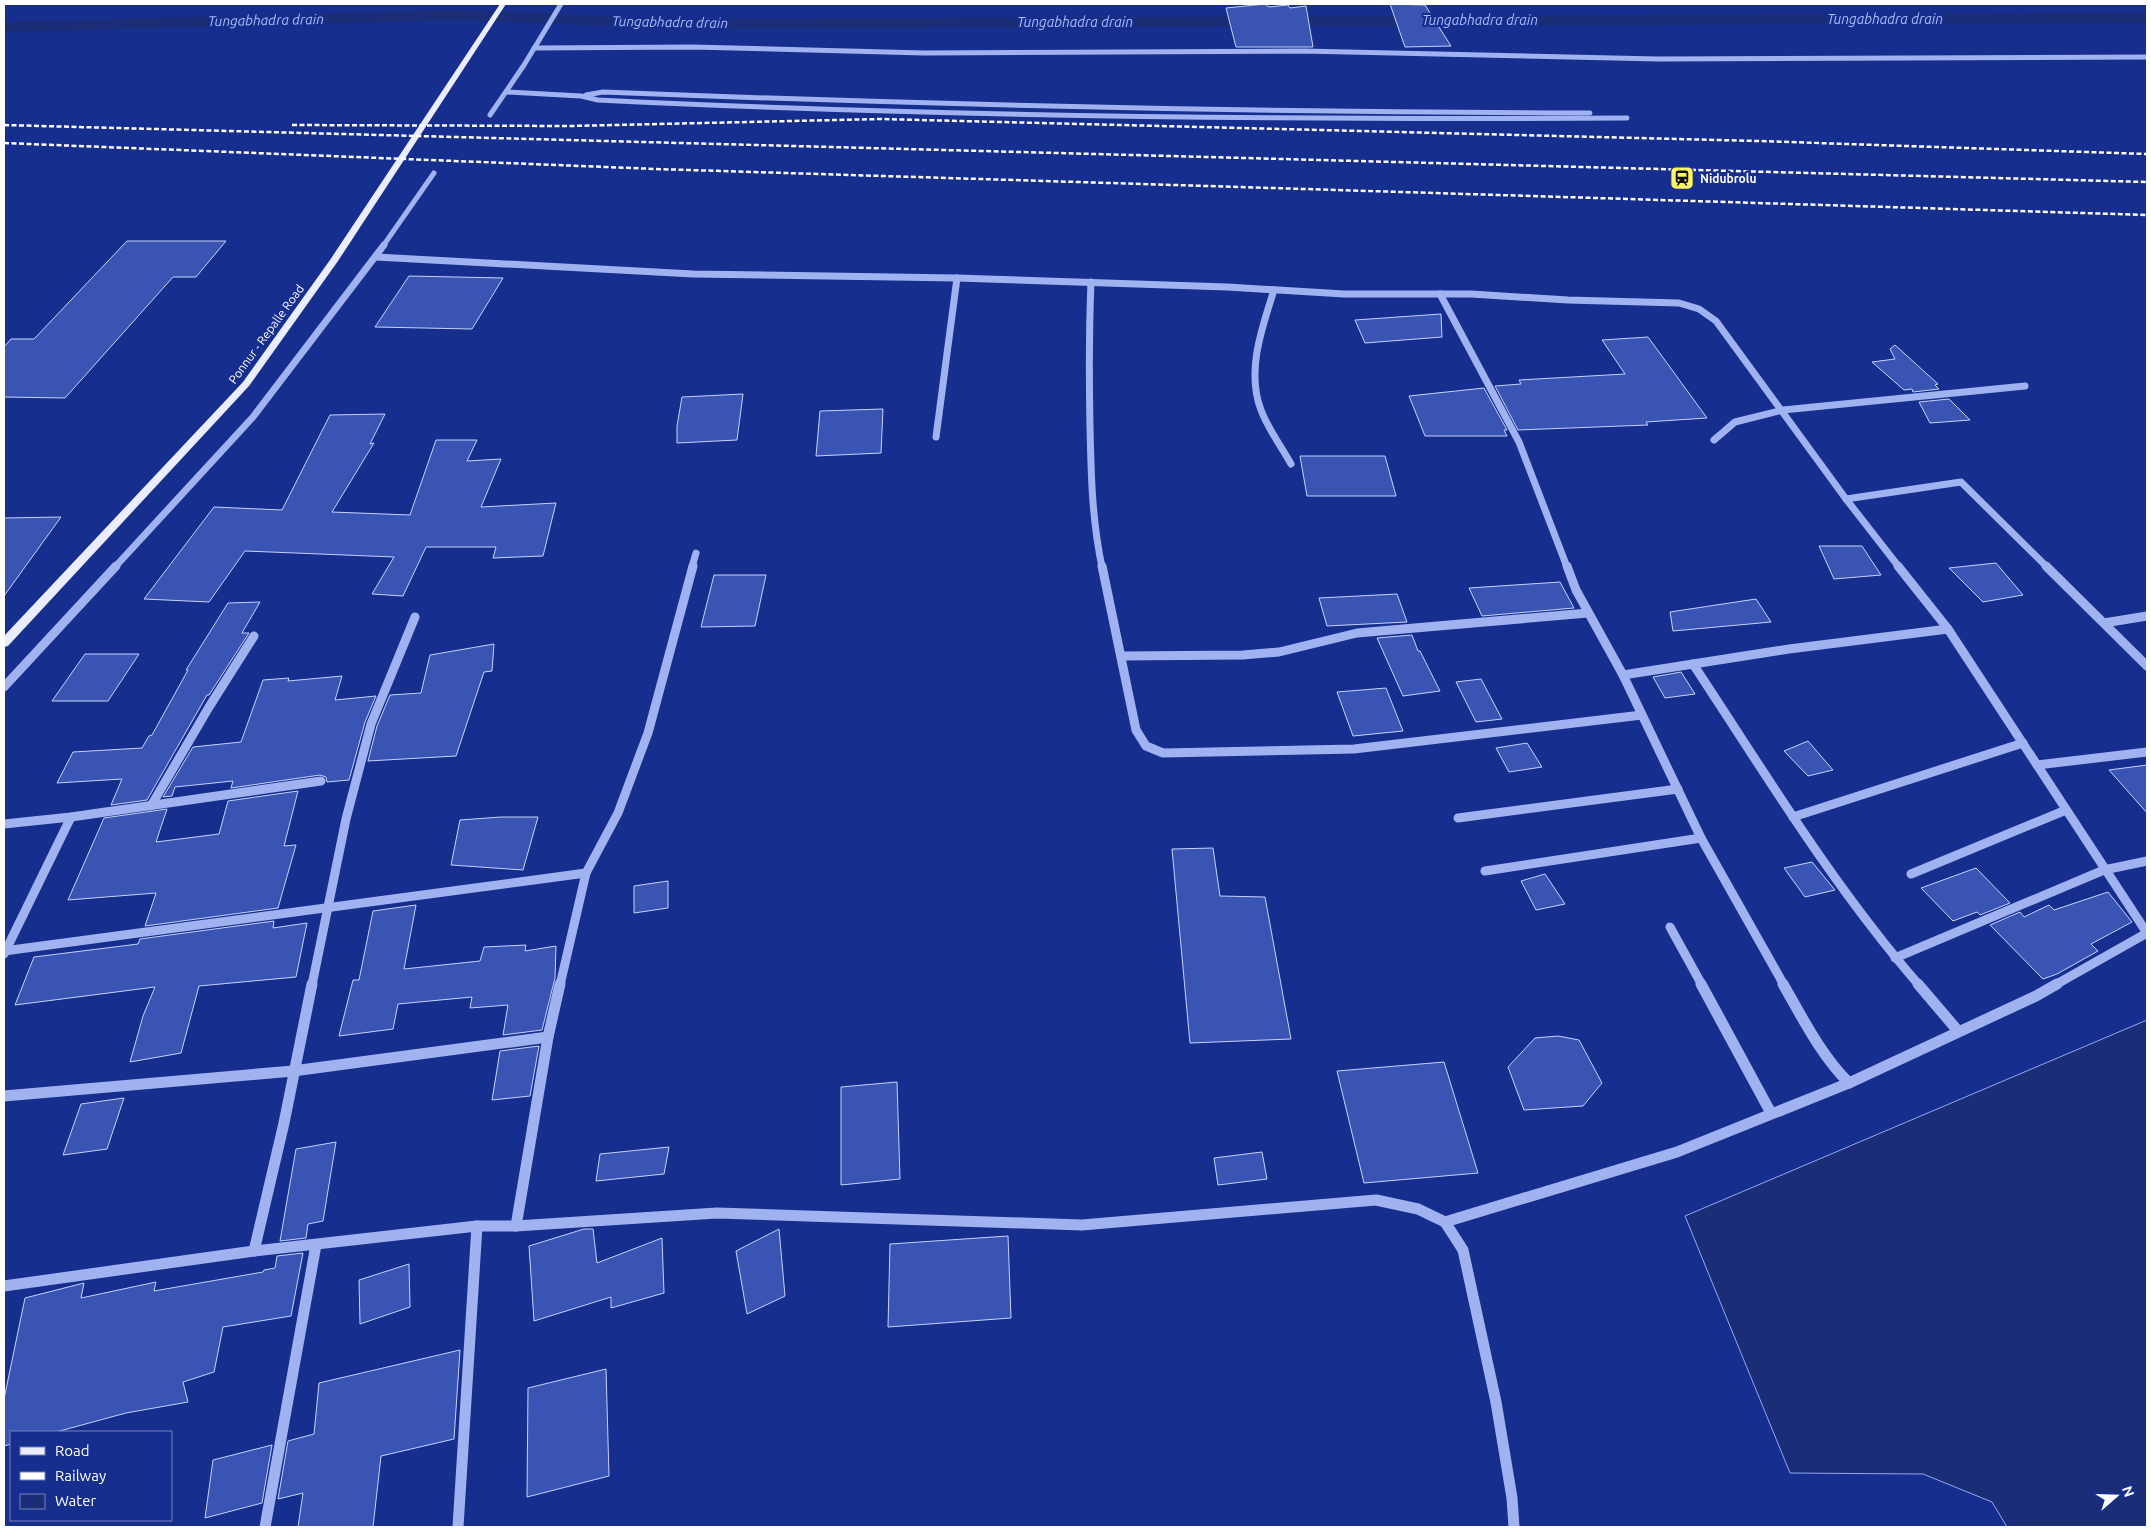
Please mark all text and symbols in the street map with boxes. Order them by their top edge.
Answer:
water label: Tungabhadra drain [208,11,324,29]
water label: Tungabhadra drain [1827,11,1943,27]
water label: Tungabhadra drain [1422,12,1538,28]
water label: Tungabhadra drain [612,13,728,31]
water label: Tungabhadra drain [1017,14,1133,30]
station icon: Nidubrolu [1669,165,1695,191]
place label: Nidubrolu [1700,172,1756,185]
street label: Ponnur - Repalle Road [226,282,306,386]
legend [10,1431,172,1521]
text: Road [55,1442,90,1459]
text: Railway [55,1467,106,1484]
north arrow [2091,1471,2141,1521]
text: N [2119,1484,2138,1499]
text: Water [55,1492,96,1509]

